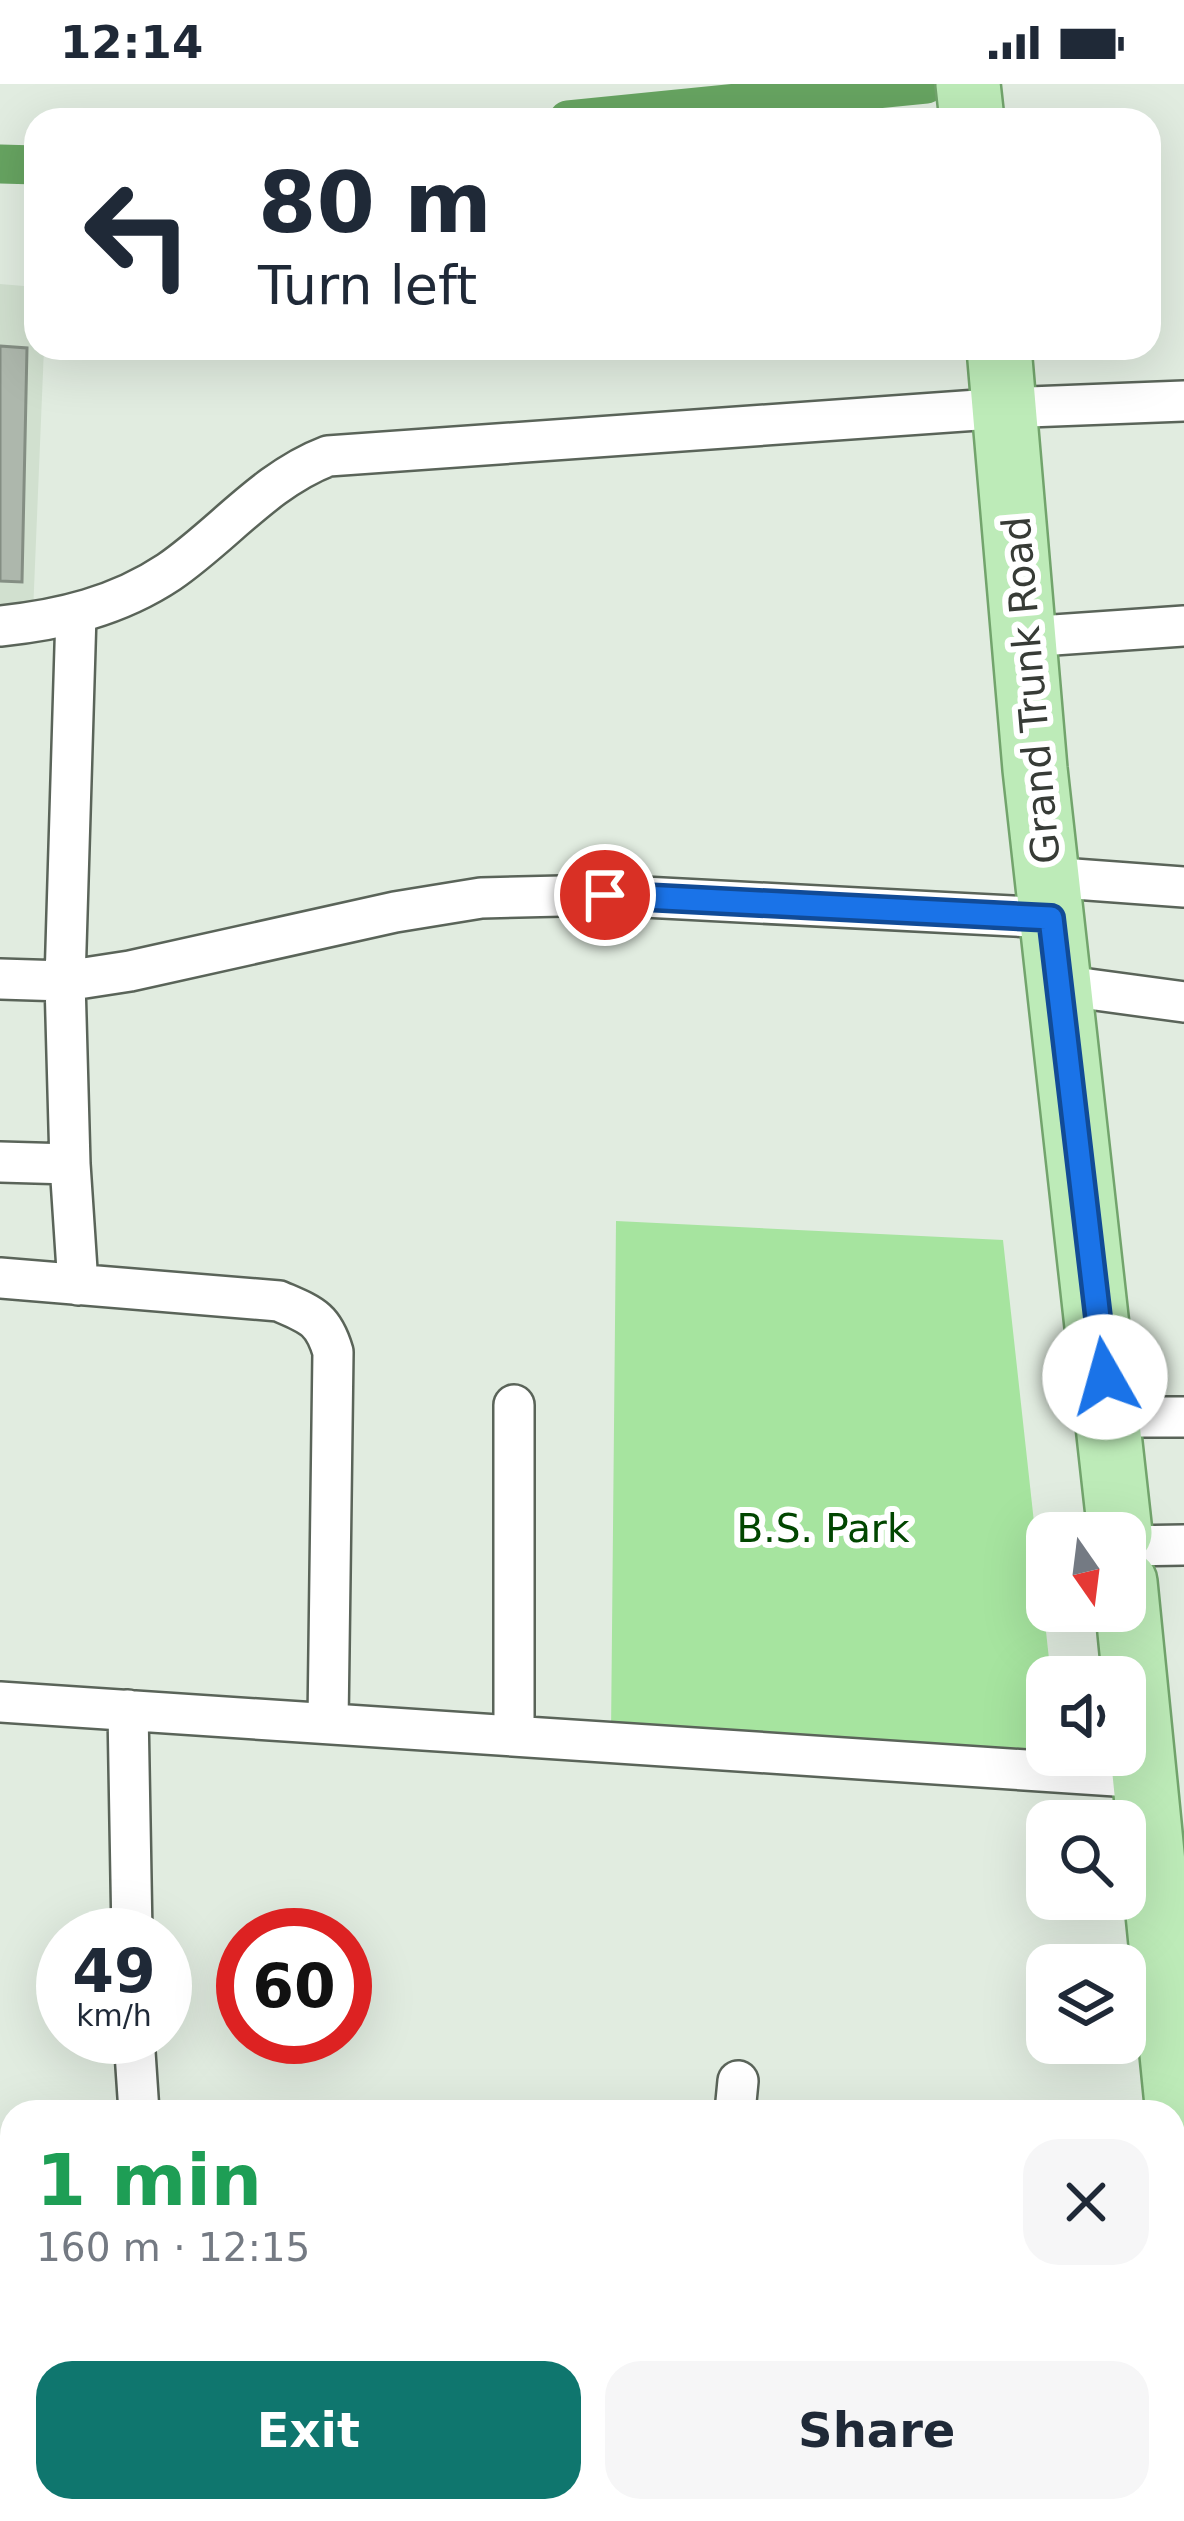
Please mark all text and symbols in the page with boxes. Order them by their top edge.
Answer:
text: 12:14 [60,16,203,69]
text: 80 m [258,154,492,252]
icon: left [60,156,216,312]
text: Turn left [258,254,477,317]
street label: Grand Trunk Road [993,514,1069,866]
pin [554,844,656,946]
icon: arrive [572,862,638,928]
position arrow [1042,1314,1168,1440]
park label: B.S. Park [737,1506,910,1551]
north arrow [1026,1512,1146,1632]
map controls [1026,1512,1146,2064]
button: sound [1026,1656,1146,1776]
button: search [1026,1800,1146,1920]
speed limit sign: 60 [216,1908,372,2064]
text: 49 [72,1936,156,2006]
button: layers [1026,1944,1146,2064]
text: km/h [76,1998,152,2033]
text: 1 min [36,2138,262,2222]
button: close [1023,2139,1149,2265]
text: 160 m · 12:15 [36,2225,310,2270]
button: Exit [36,2361,581,2499]
button: Share [605,2361,1149,2499]

